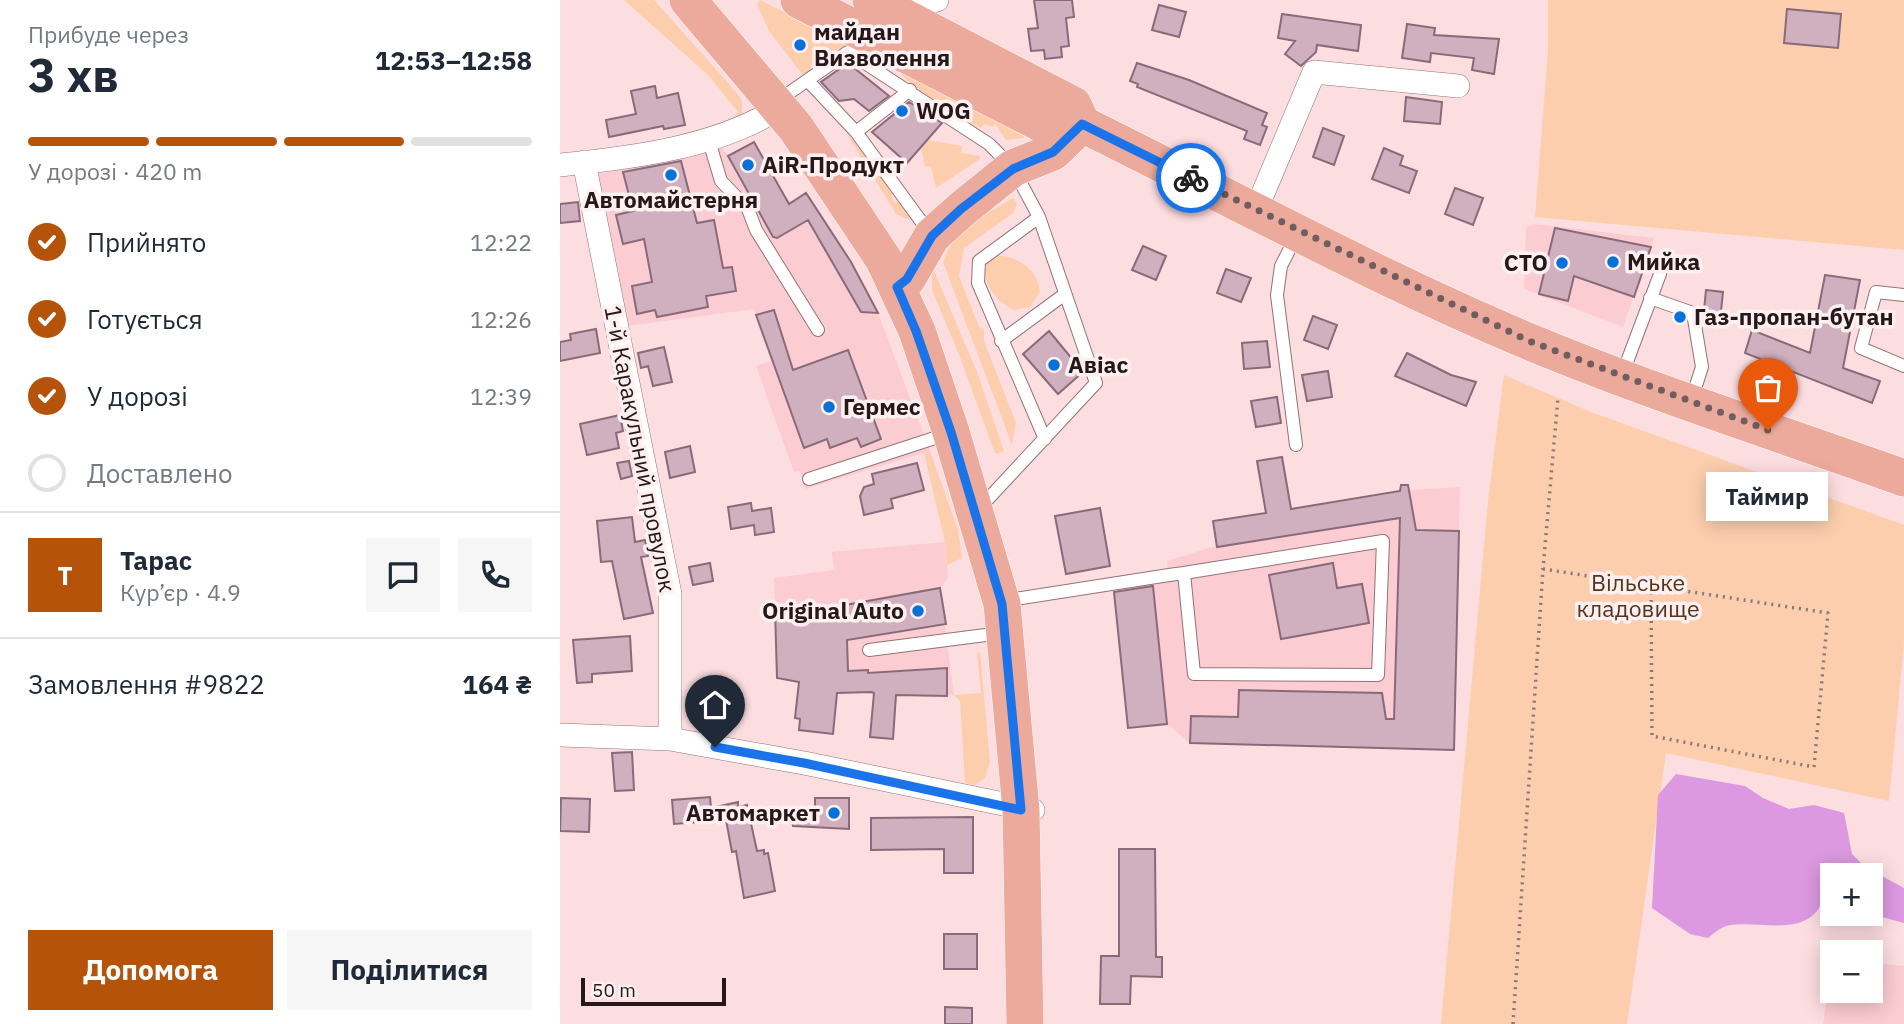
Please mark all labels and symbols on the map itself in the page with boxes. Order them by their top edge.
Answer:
place label: майдан Визволення [814,16,950,72]
marker: майдан Визволення [792,37,808,53]
place label: WOG [916,95,971,125]
marker: WOG [894,103,910,119]
courier [1156,143,1226,213]
place label: AiR-Продукт [762,149,904,179]
marker: AiR-Продукт [740,157,756,173]
marker: Автомайстерня [663,167,679,183]
place label: Автомайстерня [584,184,758,214]
place label: Мийка [1627,246,1700,276]
place label: СТО [1504,247,1548,277]
marker: Мийка [1605,254,1621,270]
marker: СТО [1554,255,1570,271]
place label: Газ-пропан-бутан [1694,301,1894,331]
street label: 1-й Каракульний провулок [598,303,684,595]
marker: Газ-пропан-бутан [1672,309,1688,325]
place label: Авіас [1068,349,1129,379]
marker: Авіас [1046,357,1062,373]
pin [1738,358,1798,430]
place label: Гермес [843,391,921,421]
marker: Гермес [821,399,837,415]
callout: Таймир [1707,472,1829,521]
park label: Вільське кладовище [1576,567,1700,623]
place label: Original Auto [762,595,904,625]
marker: Original Auto [910,603,926,619]
pin [685,675,745,747]
place label: Автомаркет [686,797,820,827]
marker: Автомаркет [826,805,842,821]
scale bar [581,975,726,1007]

